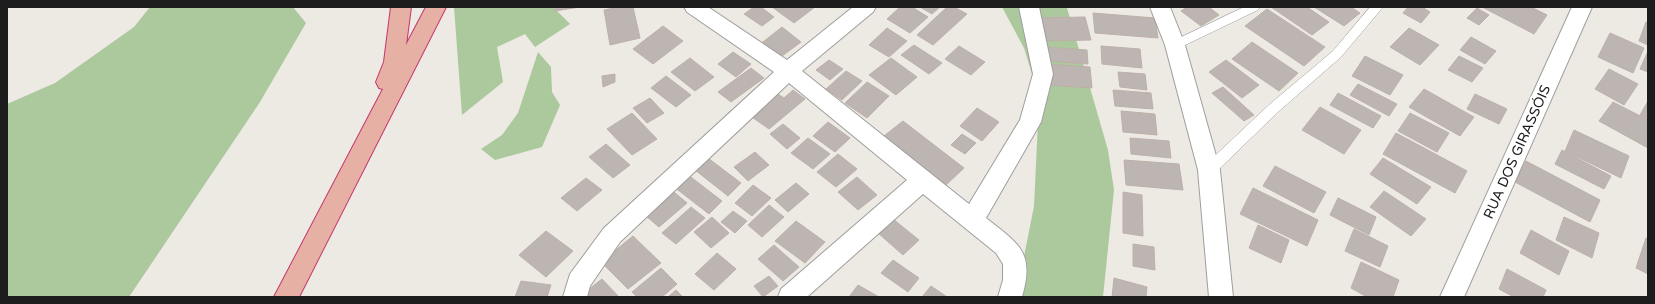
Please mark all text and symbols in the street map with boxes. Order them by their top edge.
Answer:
street label: RUA DOS GIRASSÓIS [1480,82,1554,222]

